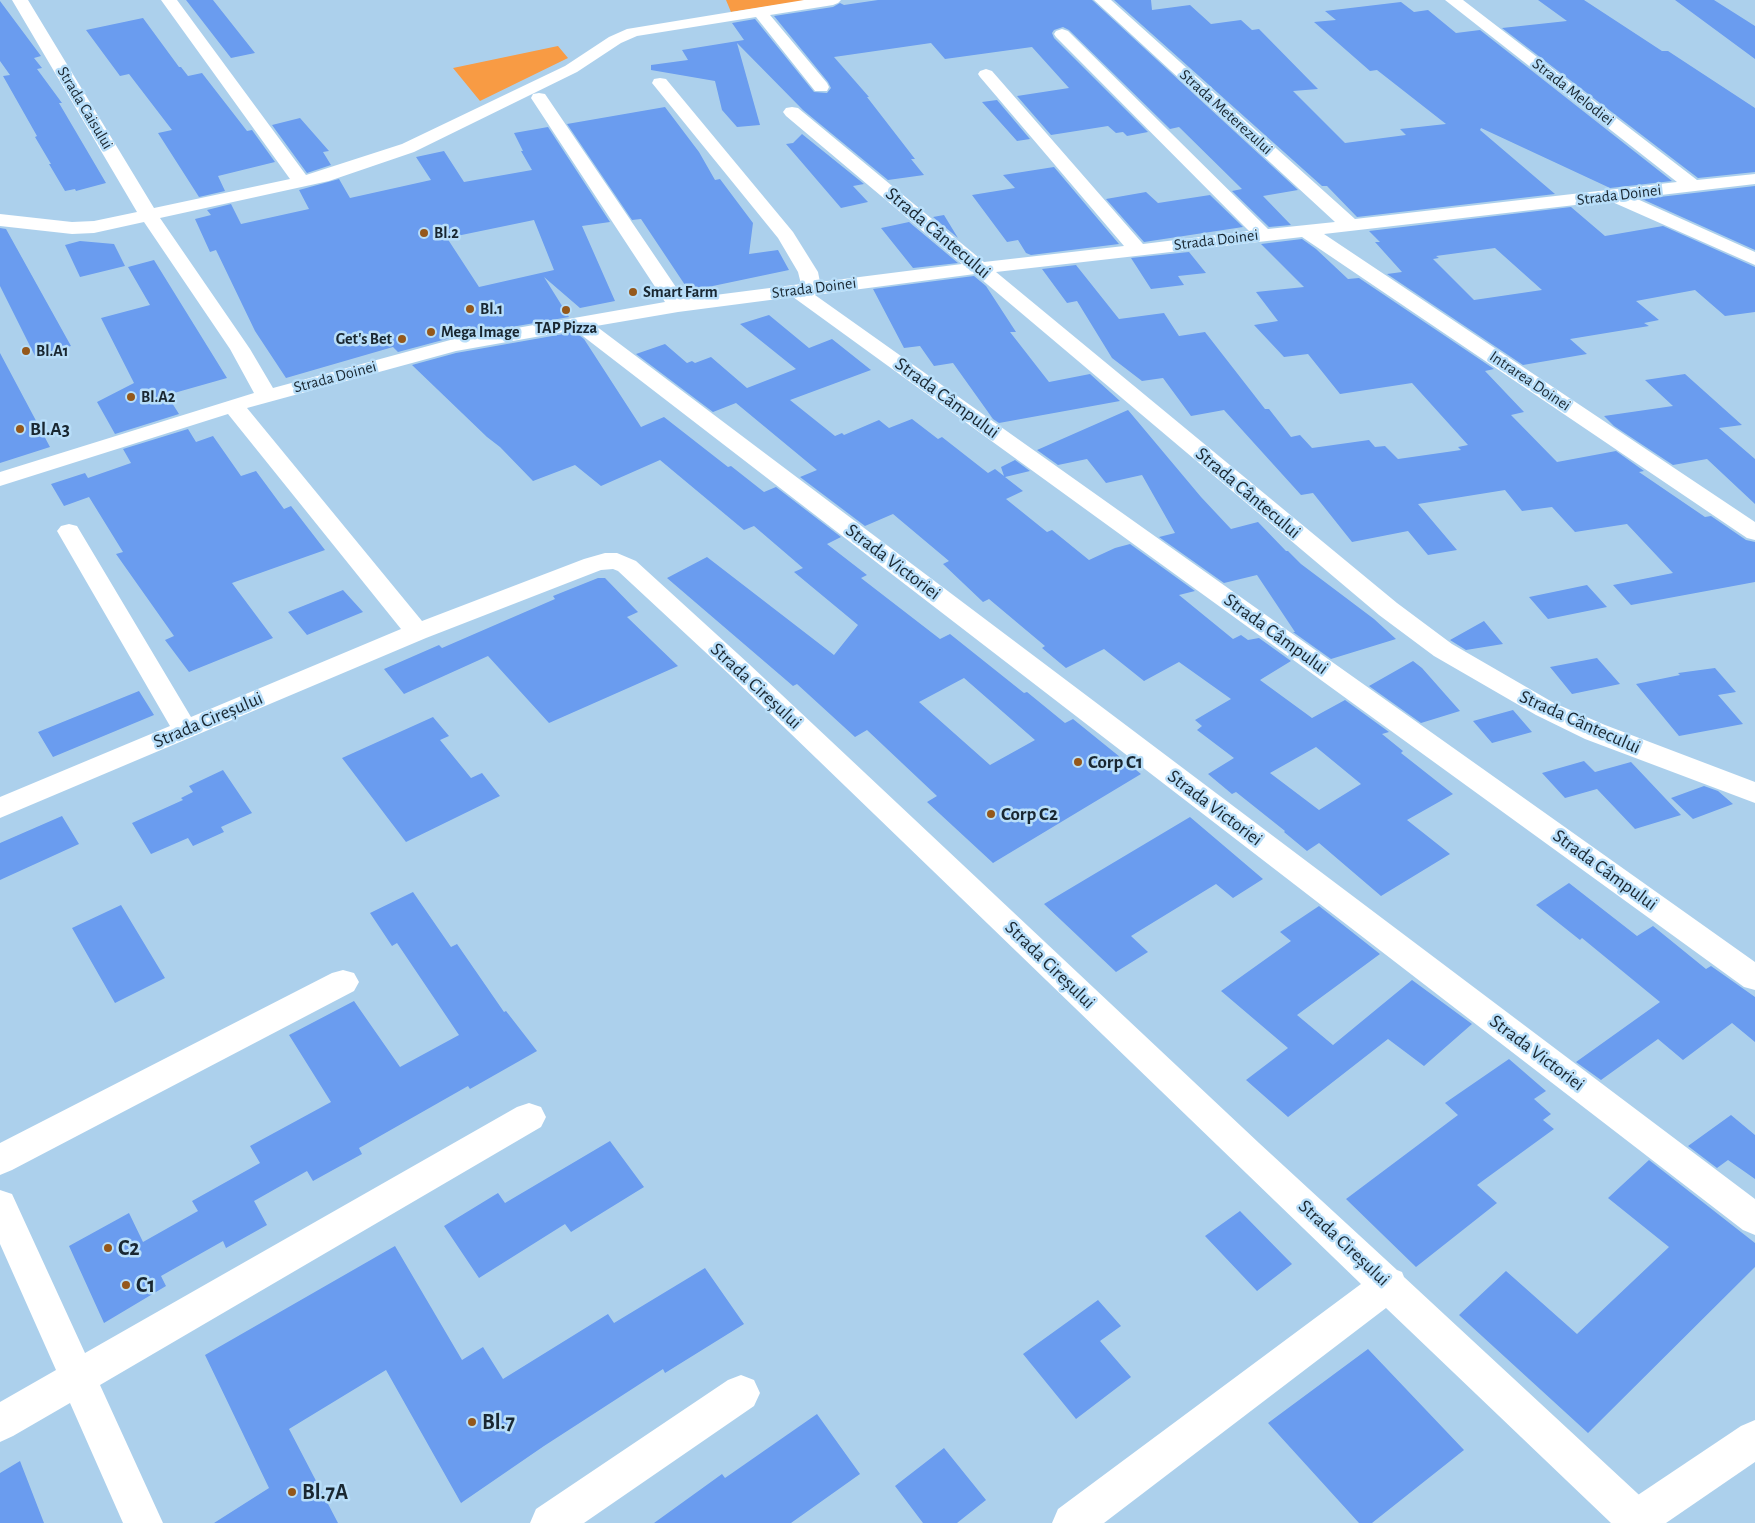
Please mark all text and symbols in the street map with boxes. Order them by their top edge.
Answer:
street label: Strada Melodiei [1528,54,1618,130]
street label: Strada Caisului [53,63,117,153]
street label: Strada Meterezului [1176,65,1276,159]
street label: Strada Doinei [1576,180,1662,210]
street label: Strada Cântecului [881,182,995,284]
place label: Bl.2 [434,223,459,243]
street label: Strada Doinei [1173,225,1259,255]
marker: Bl.2 [418,227,430,239]
street label: Strada Doinei [771,273,857,303]
place label: Smart Farm [643,282,718,302]
marker: Smart Farm [627,286,639,298]
place label: Bl.1 [480,299,503,319]
marker: Bl.1 [464,303,476,315]
marker: TAP Pizza [560,304,572,316]
place label: TAP Pizza [535,318,597,338]
place label: Mega Image [441,322,520,342]
marker: Mega Image [425,326,437,338]
place label: Get's Bet [336,329,392,349]
marker: Get's Bet [396,333,408,345]
place label: Bl.A1 [36,341,68,361]
marker: Bl.A1 [20,345,32,357]
street label: Intrarea Doinei [1486,347,1574,415]
street label: Strada Câmpului [890,352,1004,444]
street label: Strada Doinei [291,357,379,397]
place label: Bl.A2 [141,387,175,407]
marker: Bl.A2 [125,391,137,403]
place label: Bl.A3 [30,418,70,440]
marker: Bl.A3 [14,423,26,435]
street label: Strada Cântecului [1191,442,1305,544]
street label: Strada Victoriei [841,519,945,605]
street label: Strada Câmpului [1219,588,1333,680]
street label: Strada Cireșului [706,638,806,734]
street label: Strada Cântecului [1516,685,1644,759]
street label: Strada Cireșului [150,687,266,753]
place label: Corp C1 [1088,751,1143,773]
marker: Corp C1 [1072,756,1084,768]
street label: Strada Victoriei [1163,765,1267,851]
place label: Corp C2 [1001,803,1058,825]
marker: Corp C2 [985,808,997,820]
street label: Strada Câmpului [1548,824,1662,916]
street label: Strada Cireșului [1000,916,1100,1014]
street label: Strada Victoriei [1485,1010,1589,1096]
street label: Strada Cireșului [1294,1195,1394,1291]
place label: C2 [118,1235,140,1261]
marker: C2 [102,1242,114,1254]
place label: C1 [136,1272,155,1298]
marker: C1 [120,1279,132,1291]
place label: Bl.7 [482,1409,515,1435]
marker: Bl.7 [466,1416,478,1428]
place label: Bl.7A [302,1479,348,1505]
marker: Bl.7A [286,1486,298,1498]

